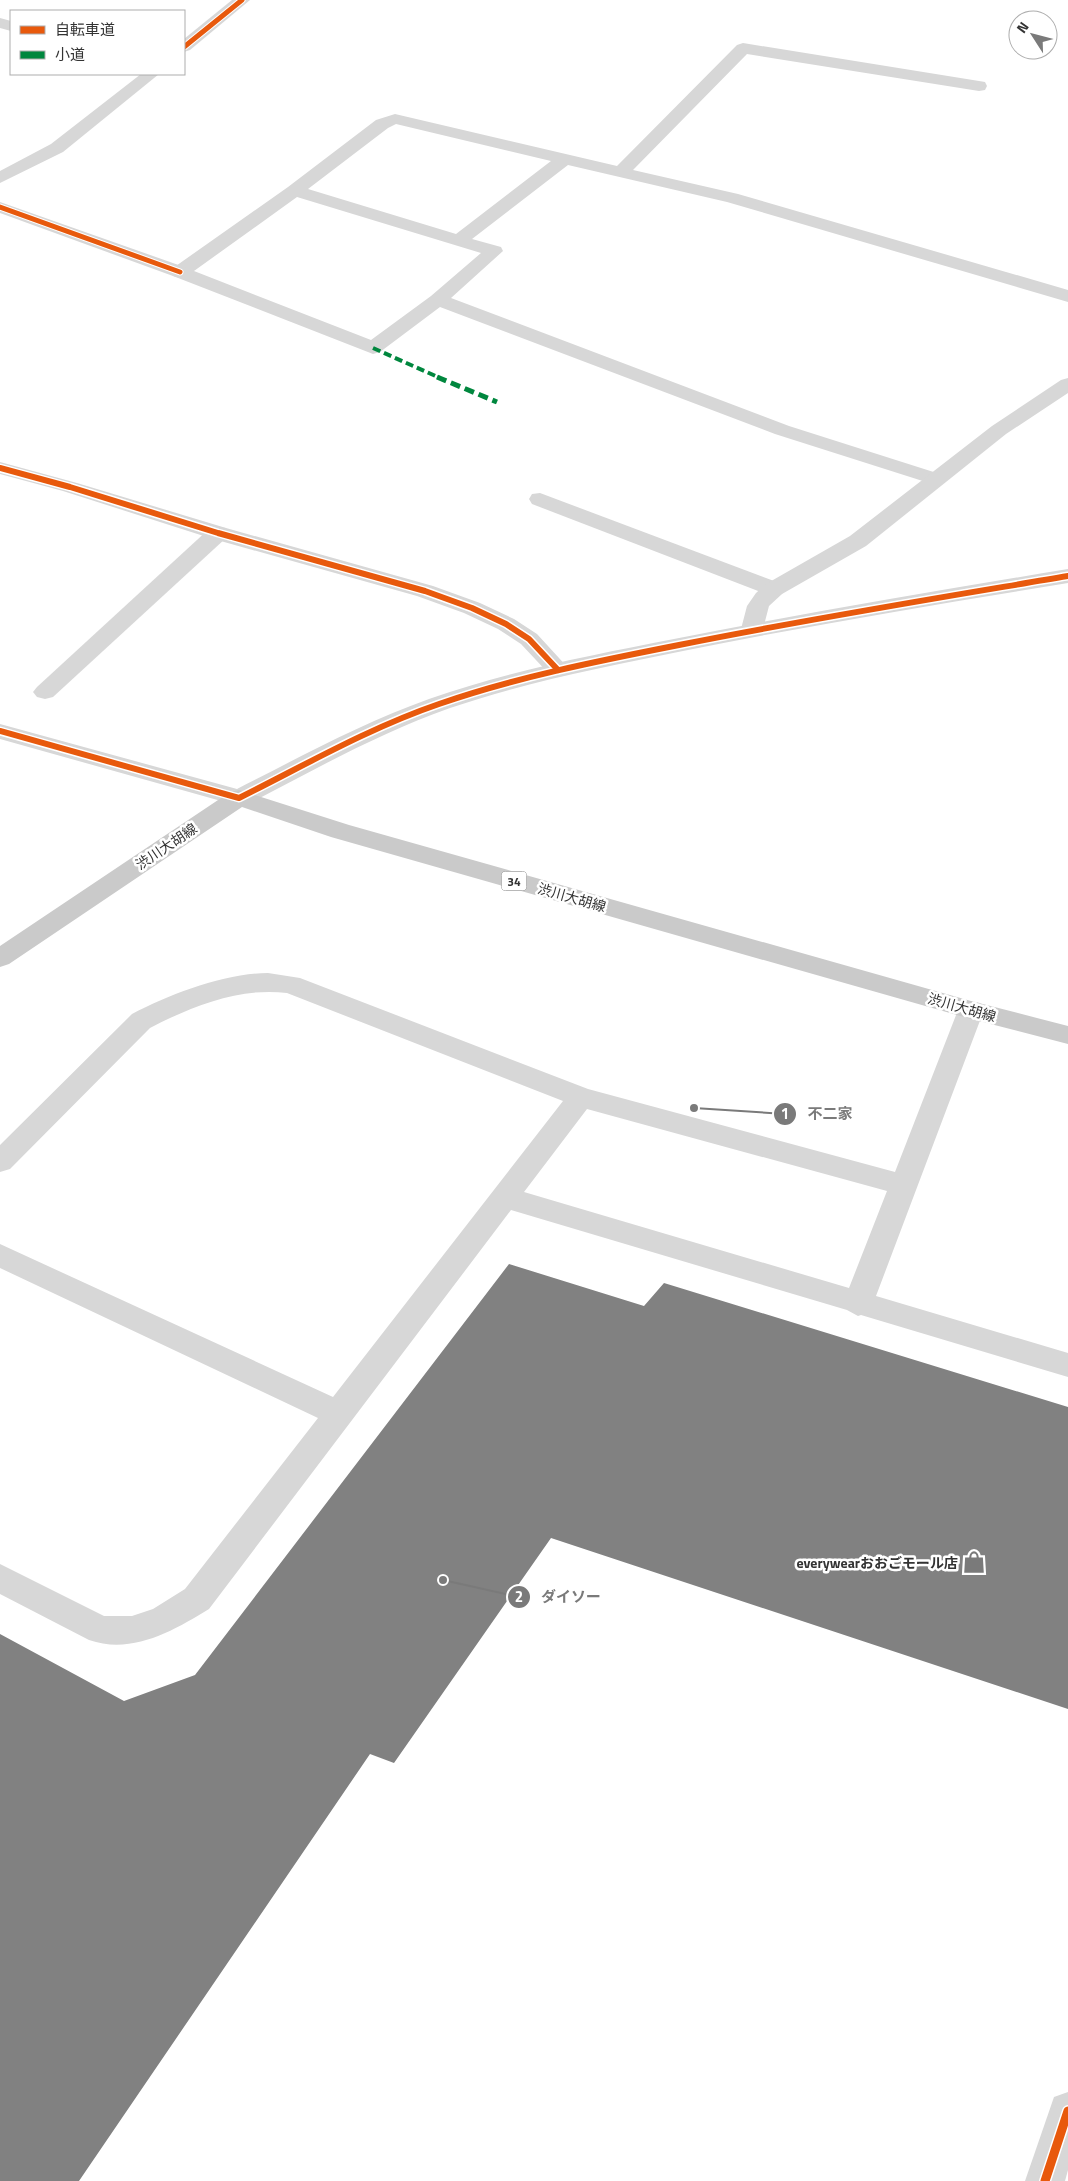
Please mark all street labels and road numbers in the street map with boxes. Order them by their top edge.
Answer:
street label: 渋川大胡線 [131,818,201,874]
road number: 34 [502,871,526,890]
street label: 渋川大胡線 [535,877,609,917]
street label: 渋川大胡線 [925,987,999,1027]

